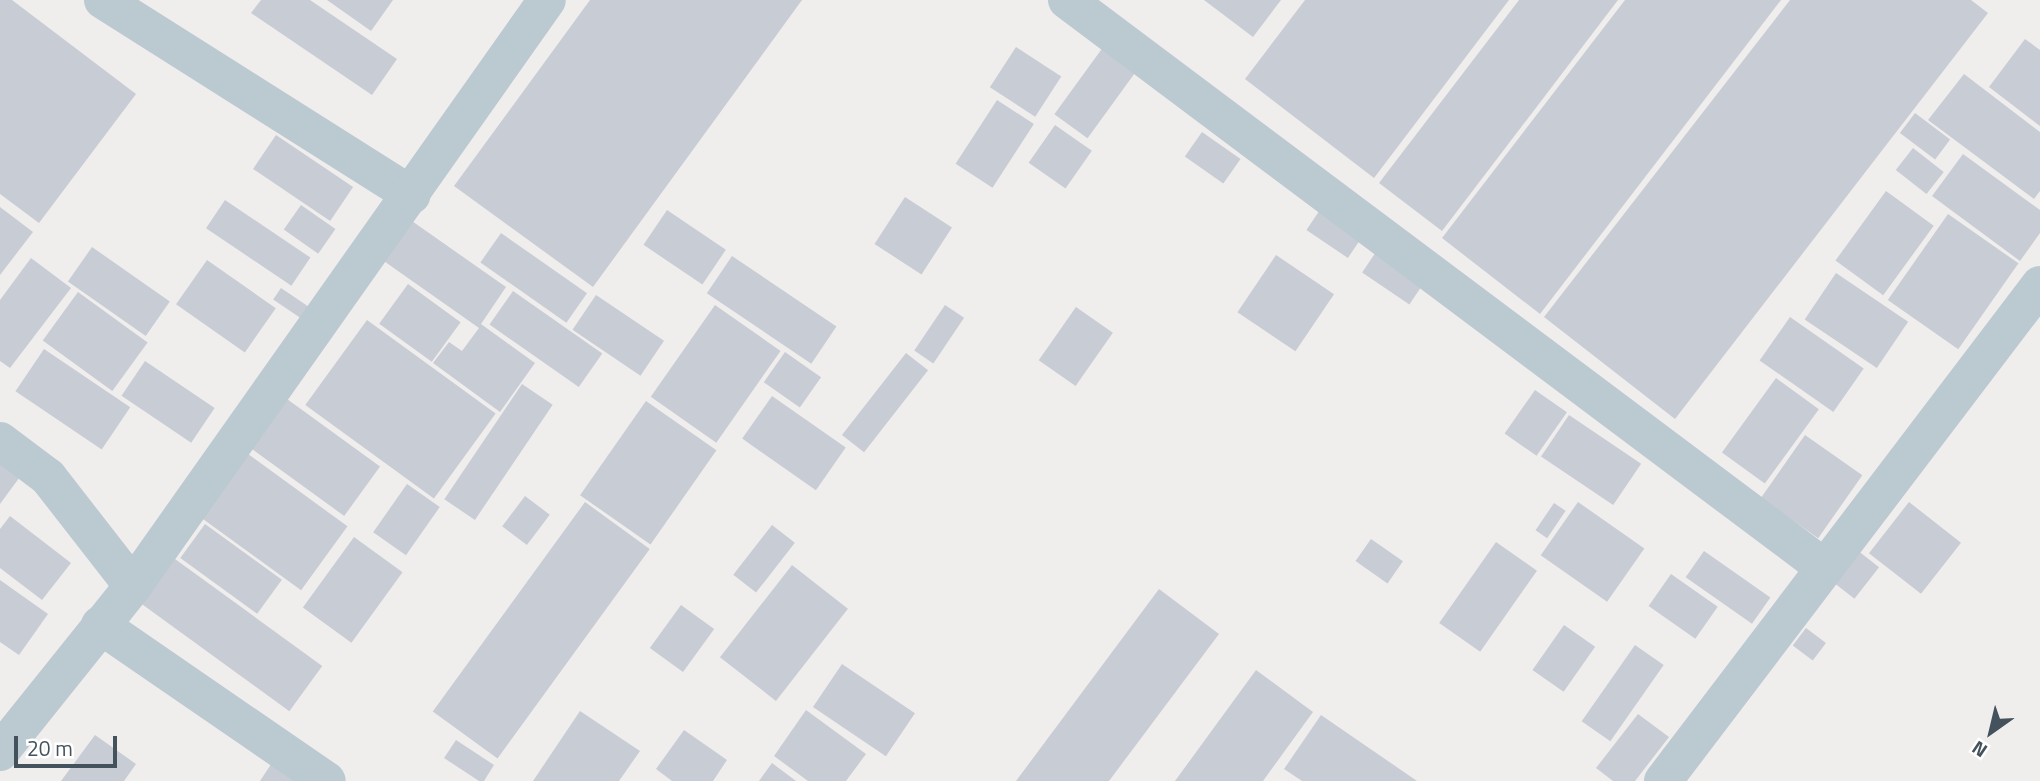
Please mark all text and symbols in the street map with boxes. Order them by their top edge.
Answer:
north arrow [1956,697,2026,767]
scale bar [18,722,121,766]
text: 20 m [27,732,73,764]
text: N [1965,734,1993,766]

